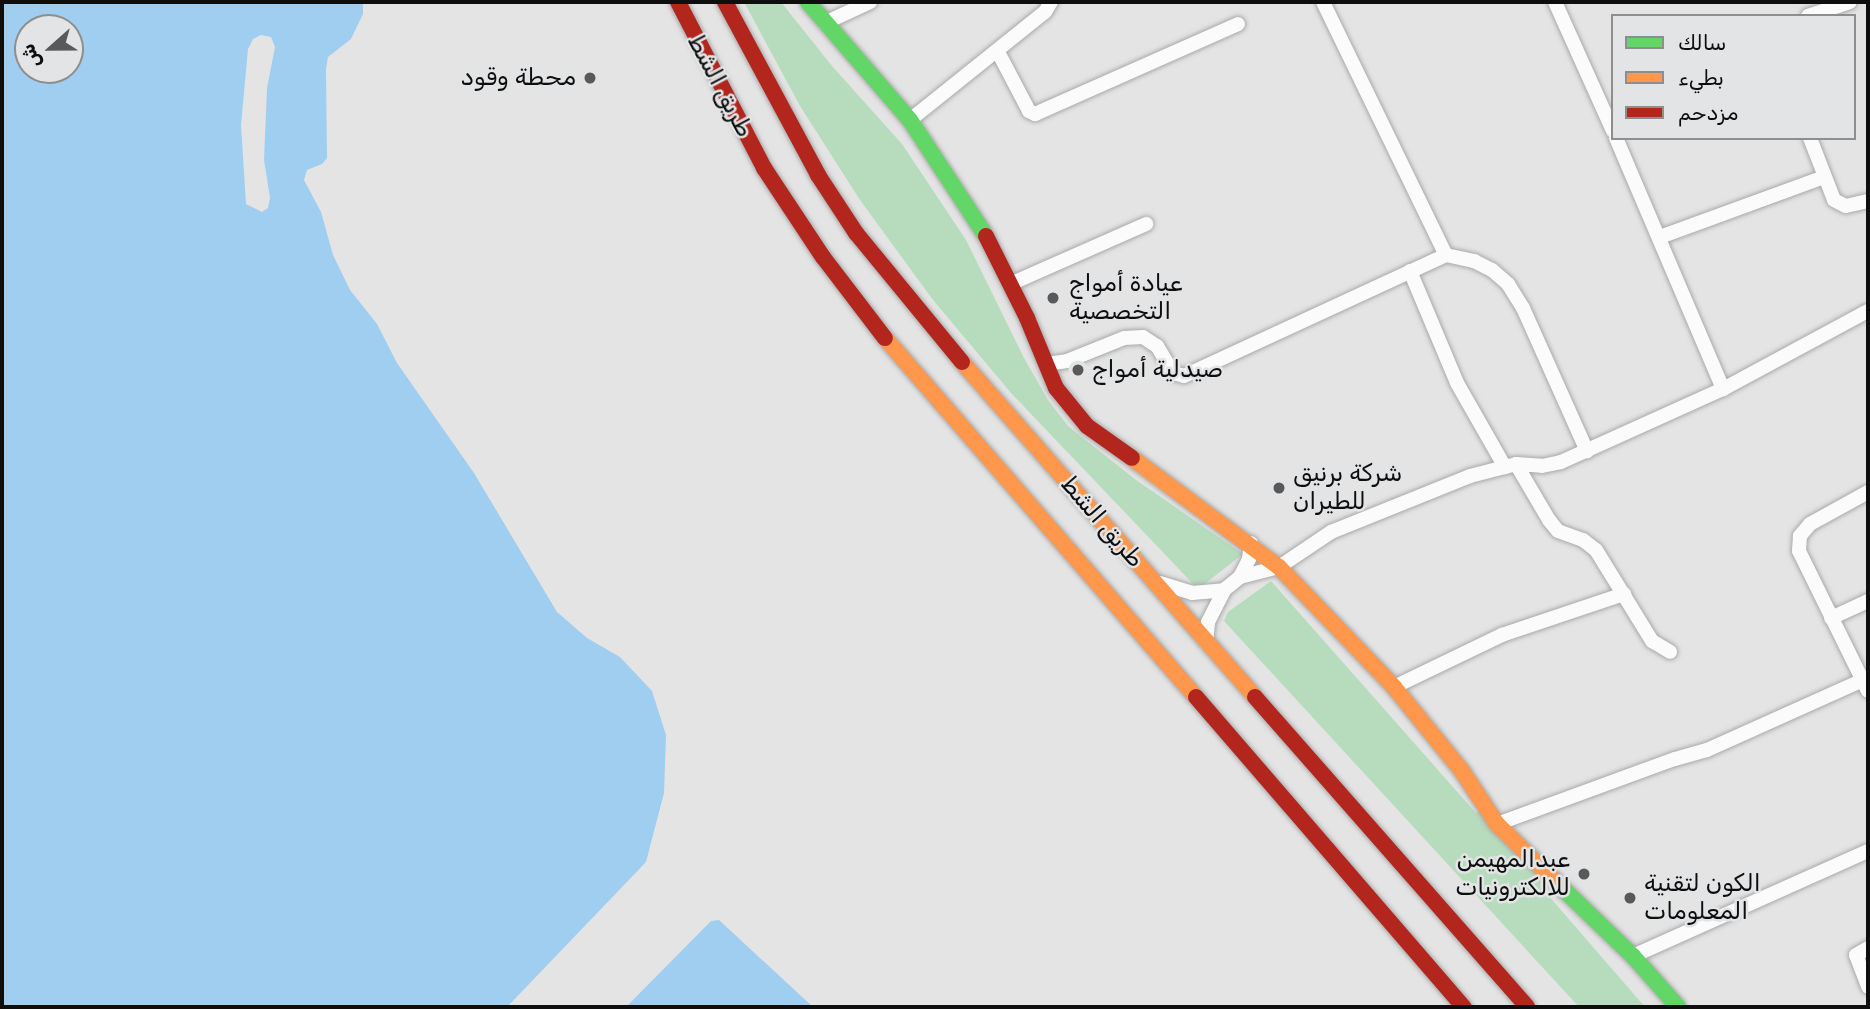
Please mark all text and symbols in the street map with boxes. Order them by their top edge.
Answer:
north arrow [14,14,84,84]
legend [1611,14,1856,140]
street label: طريق الشط [681,30,759,142]
text: سالك [1678,30,1726,55]
text: ش [16,41,46,71]
place label: محطة وقود [460,64,576,92]
text: بطيء [1678,65,1724,90]
marker: محطة وقود [582,70,598,86]
text: مزدحم [1678,100,1738,125]
place label: عيادة أمواج التخصصية [1069,270,1182,326]
marker: عيادة أمواج التخصصية [1043,288,1063,308]
place label: صيدلية أمواج [1092,356,1223,384]
marker: صيدلية أمواج [1070,362,1086,378]
place label: شركة برنيق للطيران [1293,460,1402,516]
street label: طريق الشط [1054,470,1150,574]
marker: شركة برنيق للطيران [1271,480,1287,496]
place label: عبدالمهيمن للالكترونيات [1455,846,1570,902]
marker: عبدالمهيمن للالكترونيات [1576,866,1592,882]
place label: الكون لتقنية المعلومات [1644,870,1761,926]
marker: الكون لتقنية المعلومات [1622,890,1638,906]

